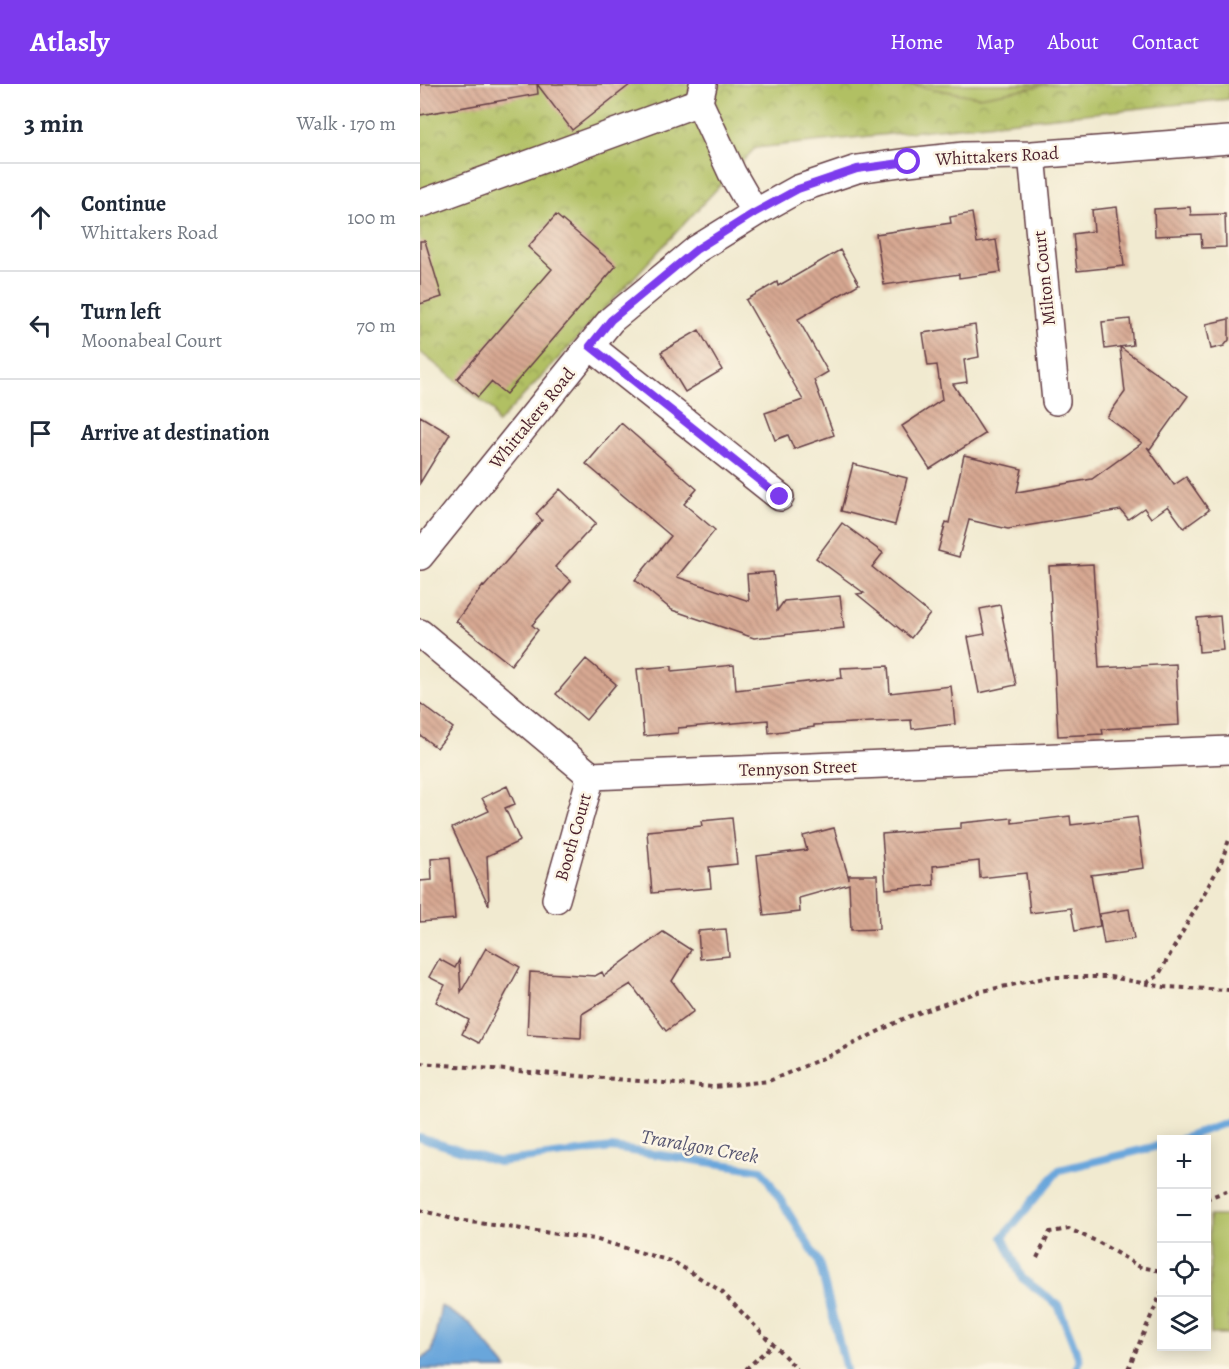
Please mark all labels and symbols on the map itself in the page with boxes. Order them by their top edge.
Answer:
street label: Whittakers Road [934,141,1060,171]
route start [894,148,920,174]
street label: Milton Court [1027,229,1061,327]
street label: Whittakers Road [483,362,580,474]
route end [766,483,792,509]
street label: Tennyson Street [739,754,857,782]
street label: Booth Court [549,790,597,884]
water label: Traralgon Creek [639,1123,761,1170]

